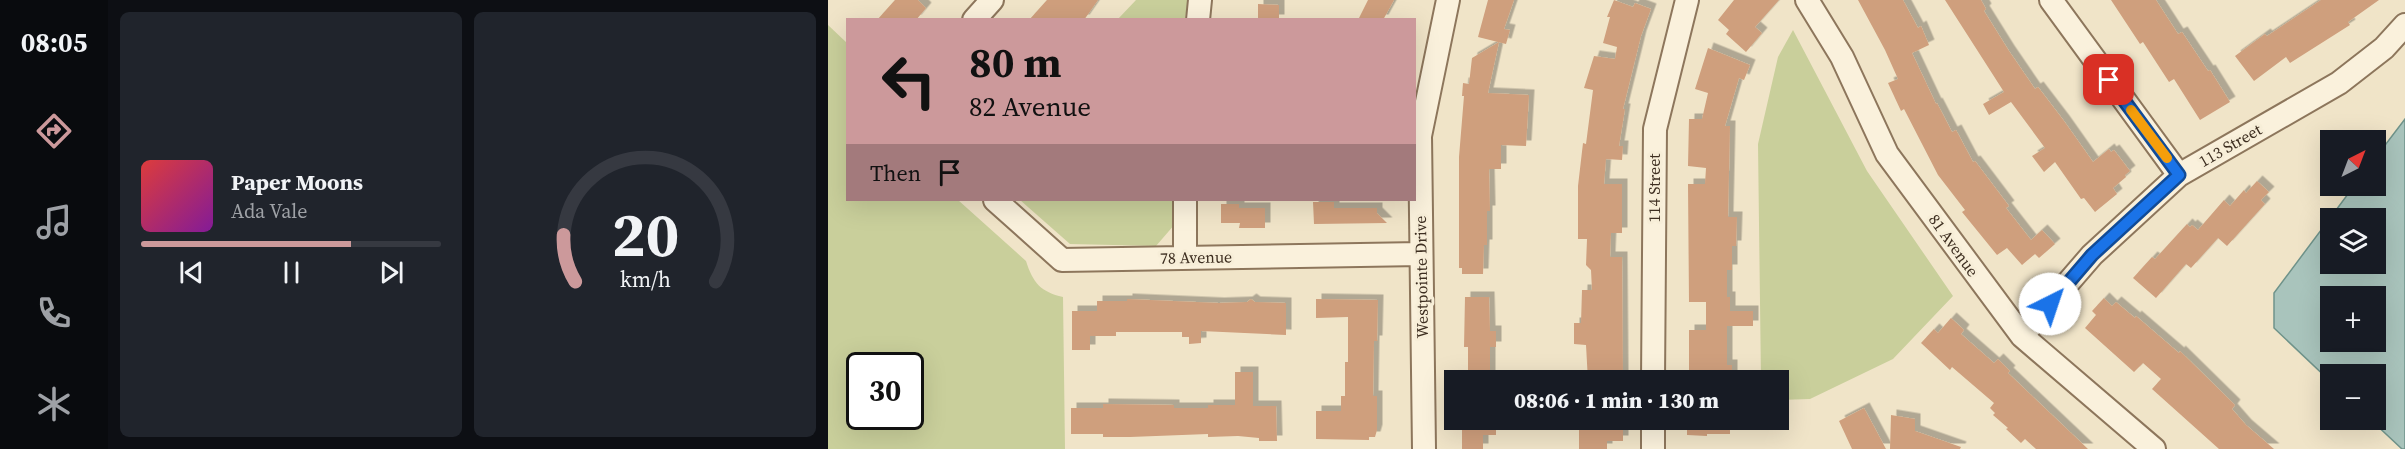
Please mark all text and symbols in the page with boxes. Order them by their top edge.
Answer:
text: 08:05 [21,24,87,61]
text: 80 m [969,33,1062,91]
icon: left [870,42,948,120]
pin [2083,54,2134,105]
icon: arrive [2092,63,2125,96]
text: 82 Avenue [969,88,1091,125]
icon: directions [33,110,75,152]
street label: 113 Street [2195,118,2266,172]
north arrow [2320,130,2386,196]
map controls [2320,130,2386,430]
street label: 114 Street [1643,153,1665,223]
icon: arrive [933,156,966,189]
text: Then [870,158,921,188]
text: Paper Moons [231,167,363,197]
text: 20 [611,191,679,277]
text: Ada Vale [231,197,307,225]
icon: music [33,201,75,243]
button: layers [2320,208,2386,274]
street label: 81 Avenue [1924,209,1984,281]
street label: Westpointe Drive [1409,215,1433,339]
street label: 78 Avenue [1160,245,1232,269]
icon: previous [175,256,208,289]
icon: pause [275,256,308,289]
icon: next [375,256,408,289]
text: km/h [619,265,671,294]
position arrow [2018,272,2082,336]
button: + [2320,286,2386,352]
icon: phone [33,292,75,334]
speed limit sign: 30 [846,352,924,430]
button: − [2320,364,2386,430]
icon: climate [33,383,75,425]
text: 08:06 · 1 min · 130 m [1514,385,1719,415]

